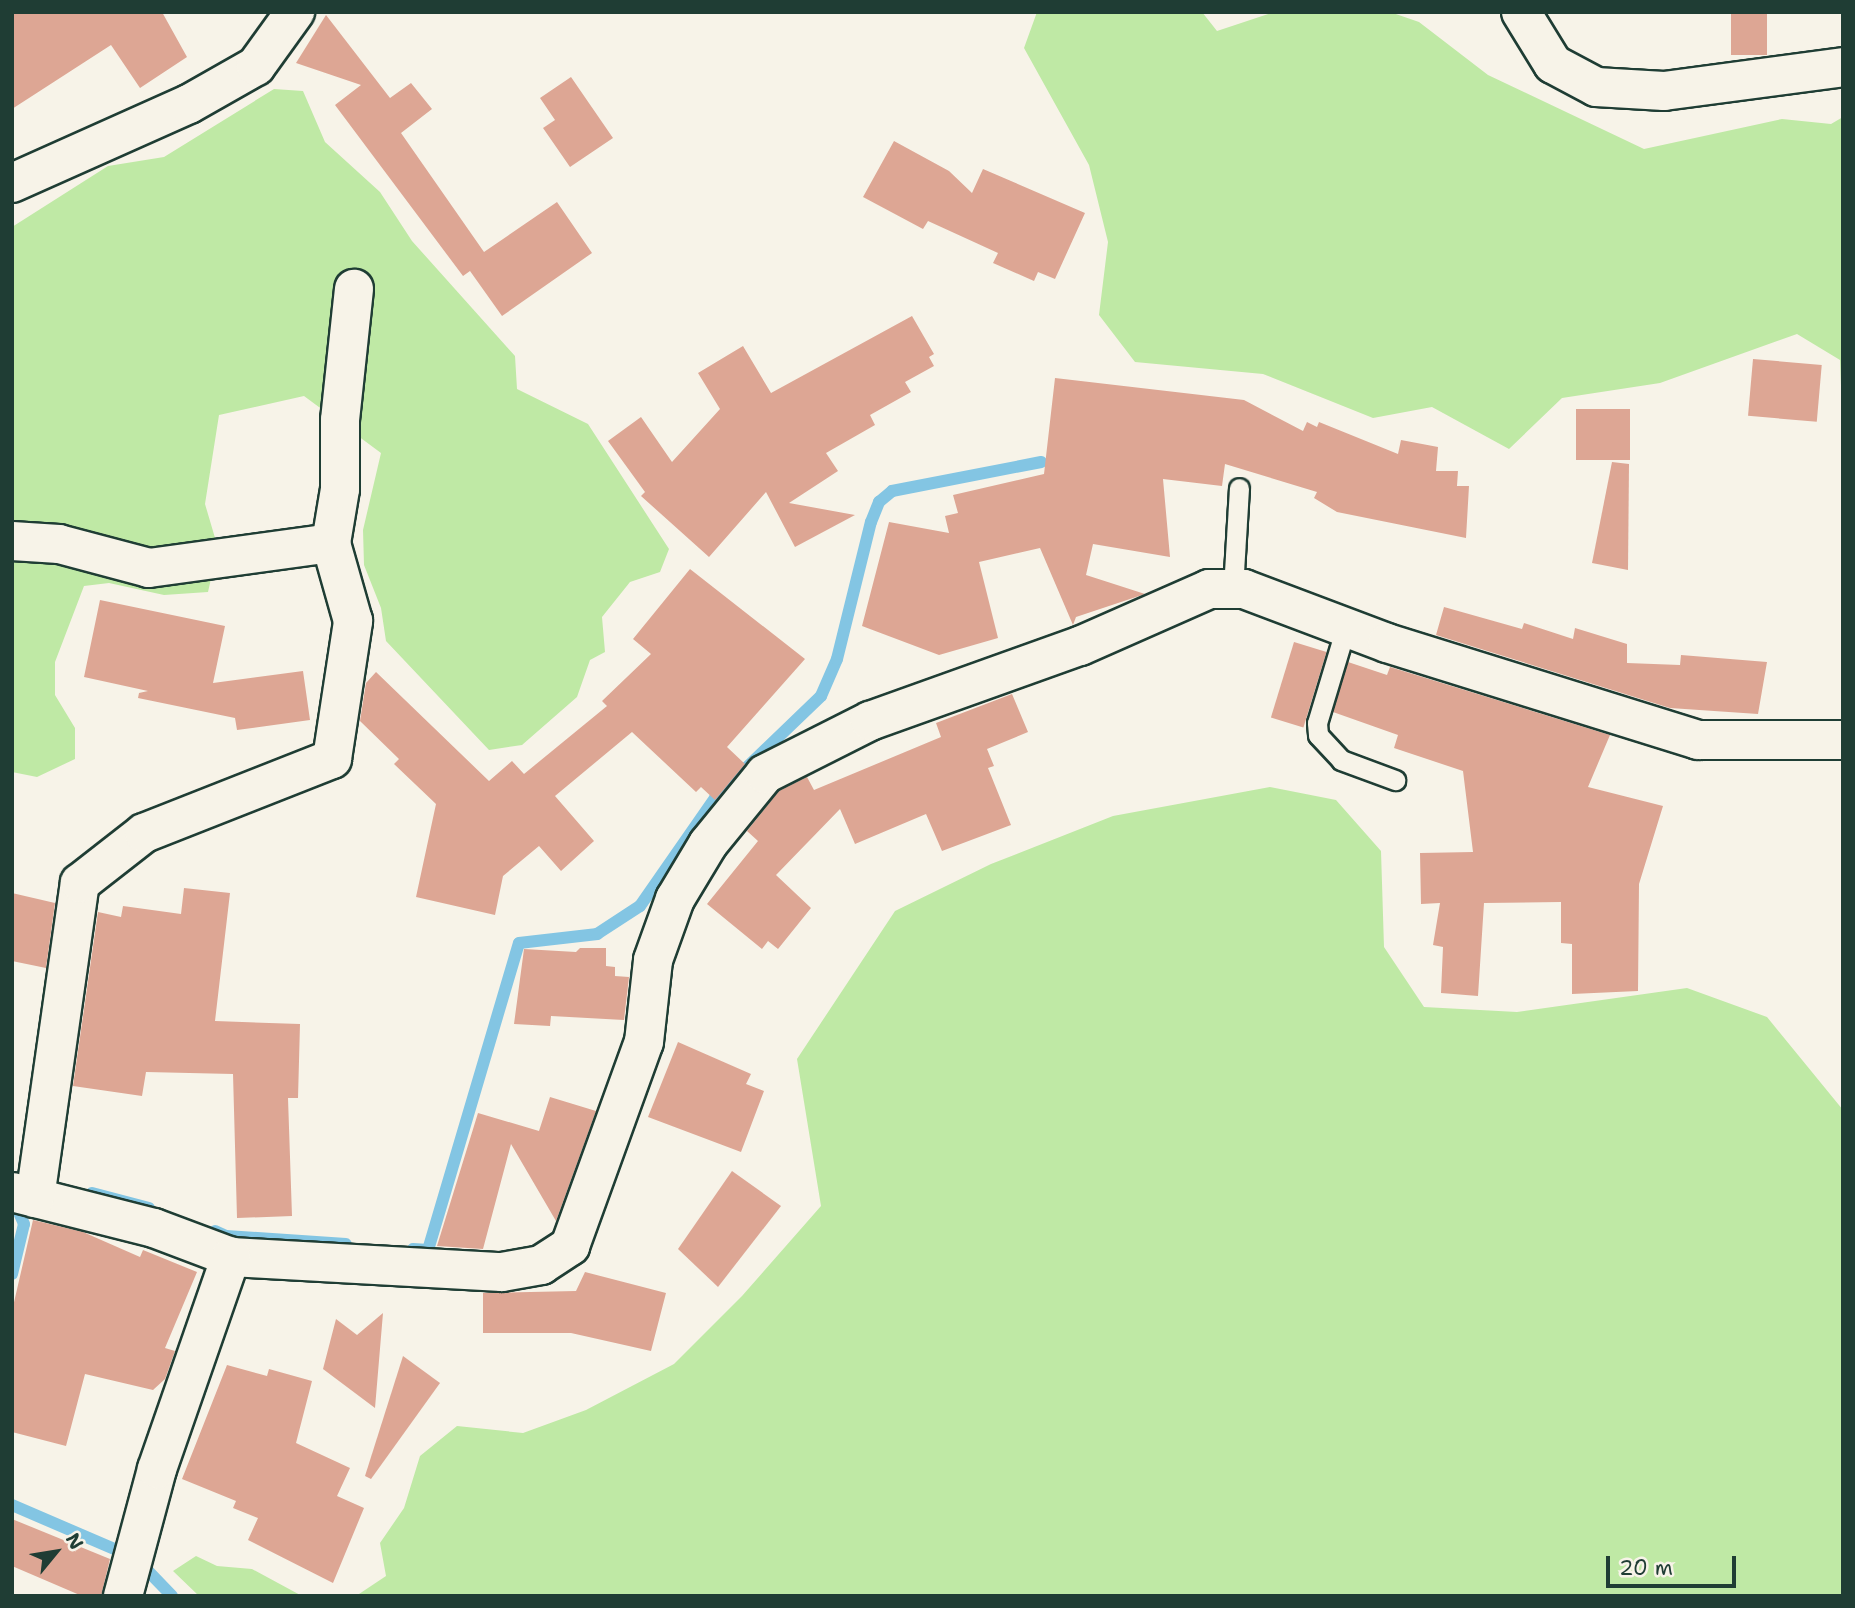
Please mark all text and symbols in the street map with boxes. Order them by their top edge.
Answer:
north arrow [21,1517,91,1587]
text: N [60,1528,89,1554]
scale bar [1610,1542,1740,1586]
text: 20 m [1619,1554,1673,1582]

